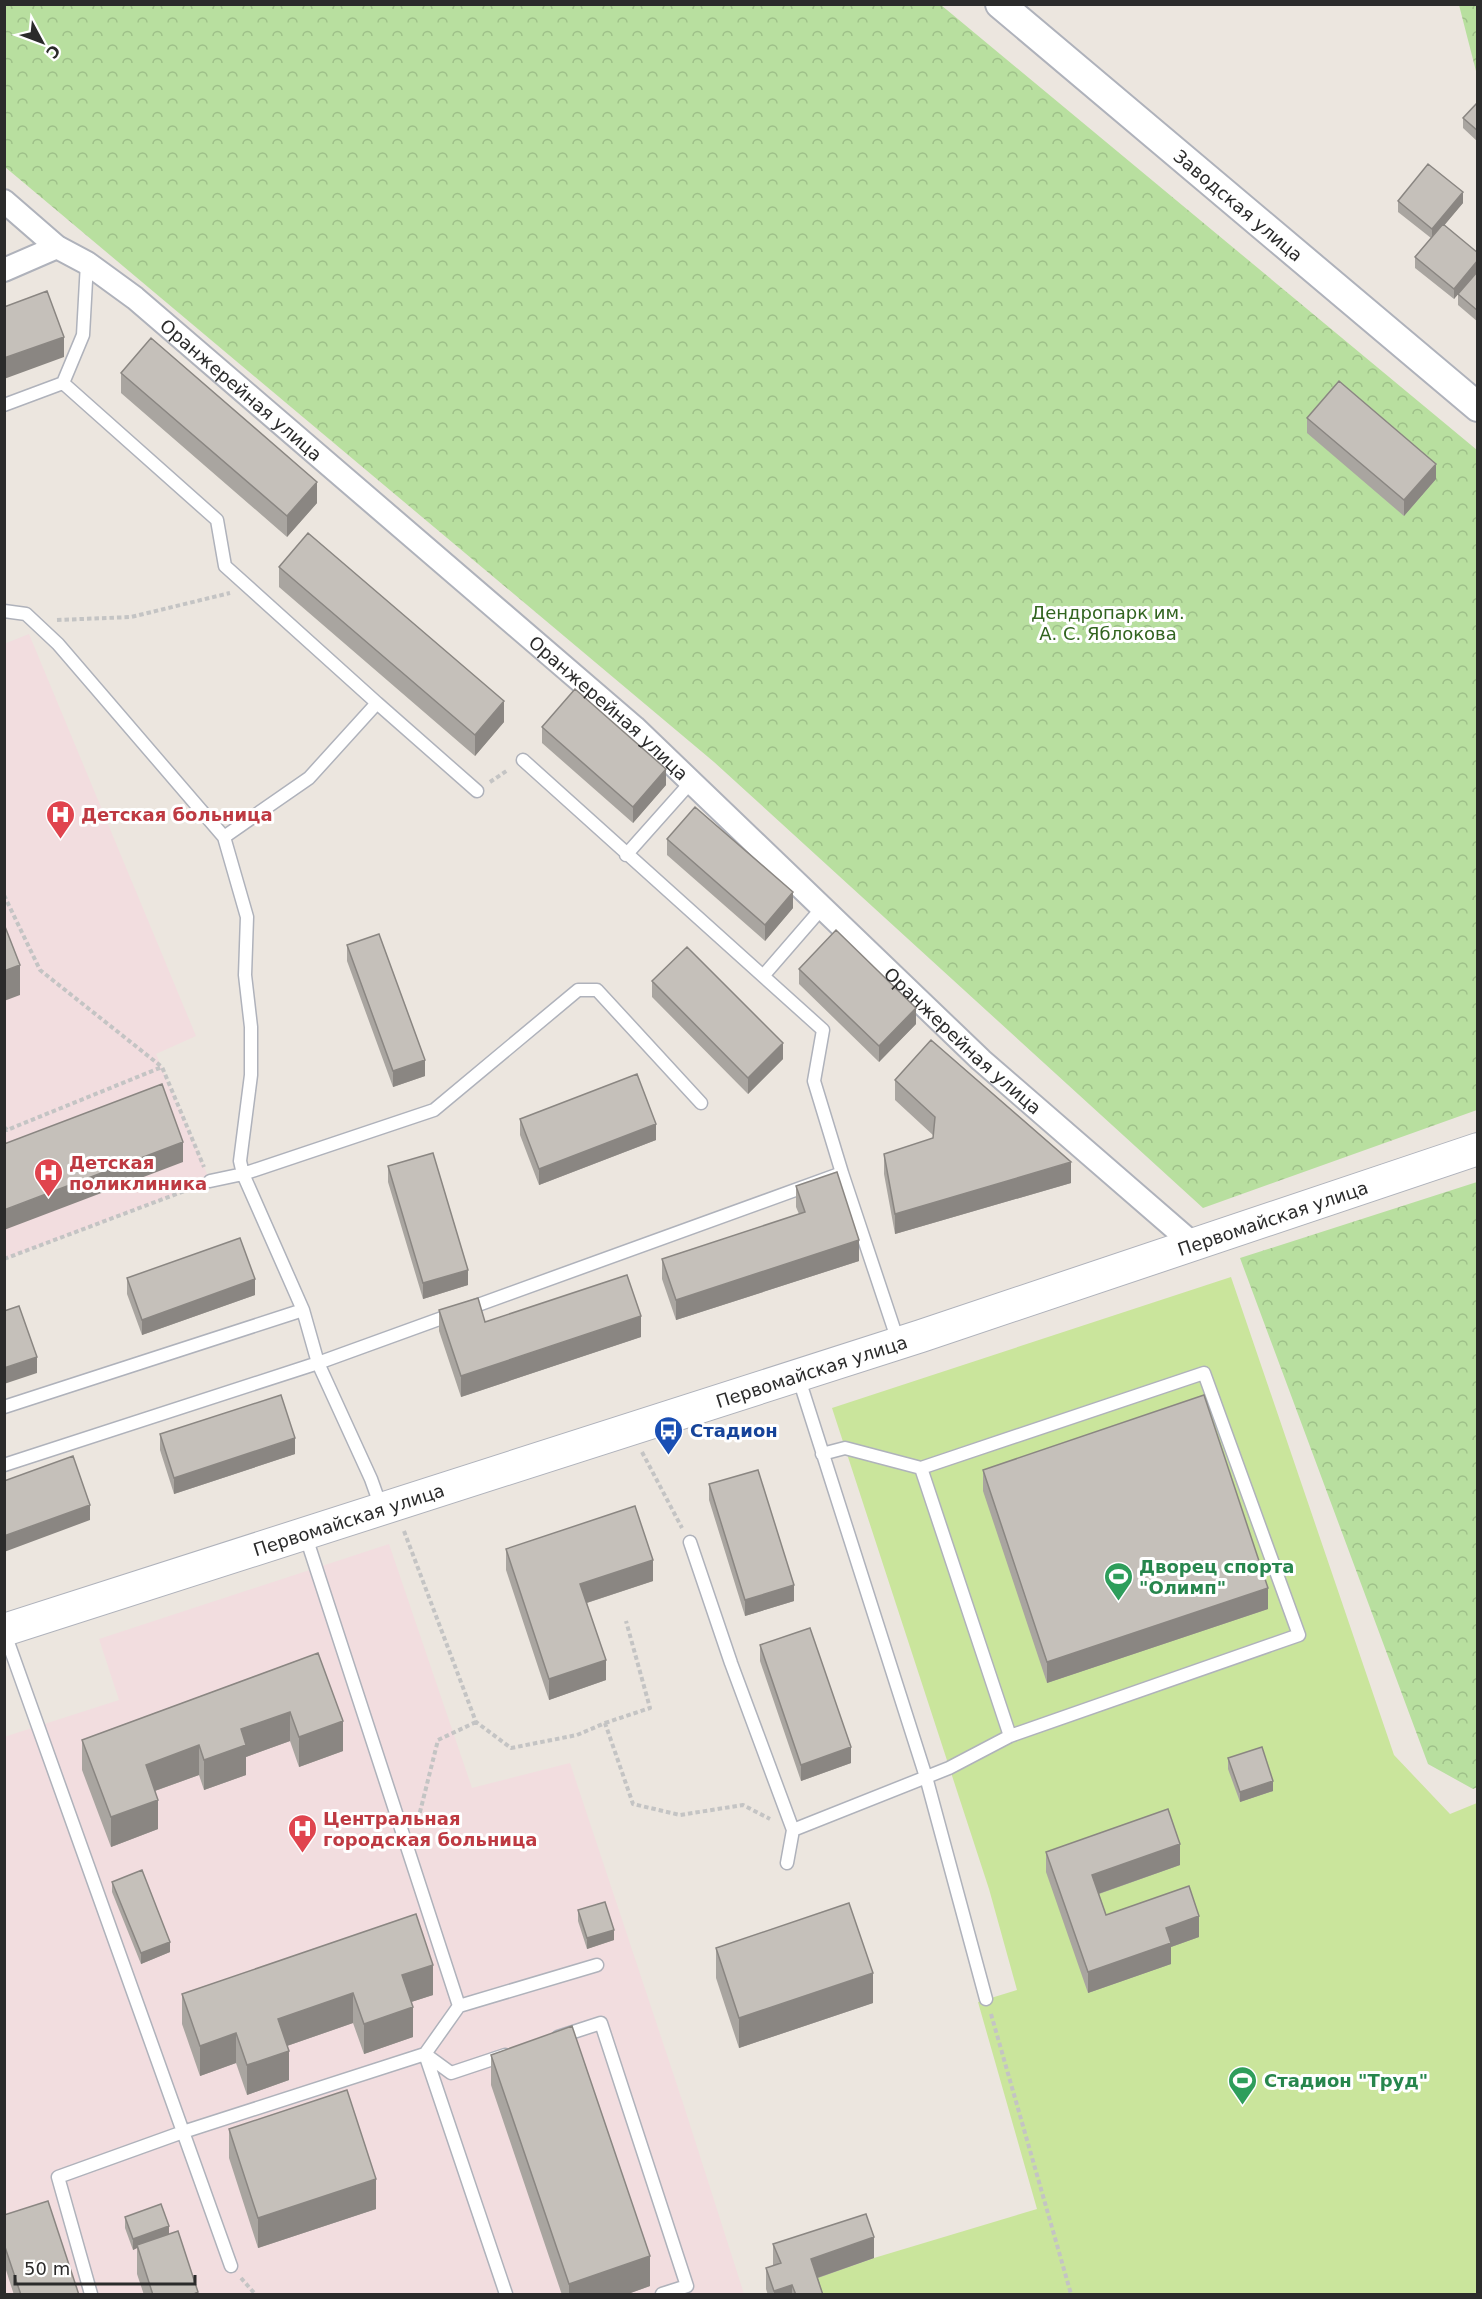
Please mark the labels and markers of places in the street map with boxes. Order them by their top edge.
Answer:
hospital icon: Детская больница [44,798,76,840]
place label: Детская больница [81,804,273,825]
place label: Детская поликлиника [69,1152,207,1194]
hospital icon: Детская поликлиника [32,1156,64,1198]
bus stop icon: Стадион [653,1414,685,1456]
place label: Стадион [690,1420,778,1441]
place label: Дворец спорта "Олимп" [1139,1556,1294,1598]
sports icon: Дворец спорта "Олимп" [1102,1560,1134,1602]
place label: Центральная городская больница [323,1808,537,1850]
hospital icon: Центральная городская больница [286,1812,318,1854]
sports icon: Стадион "Труд" [1227,2064,1259,2106]
place label: Стадион "Труд" [1264,2070,1428,2091]

